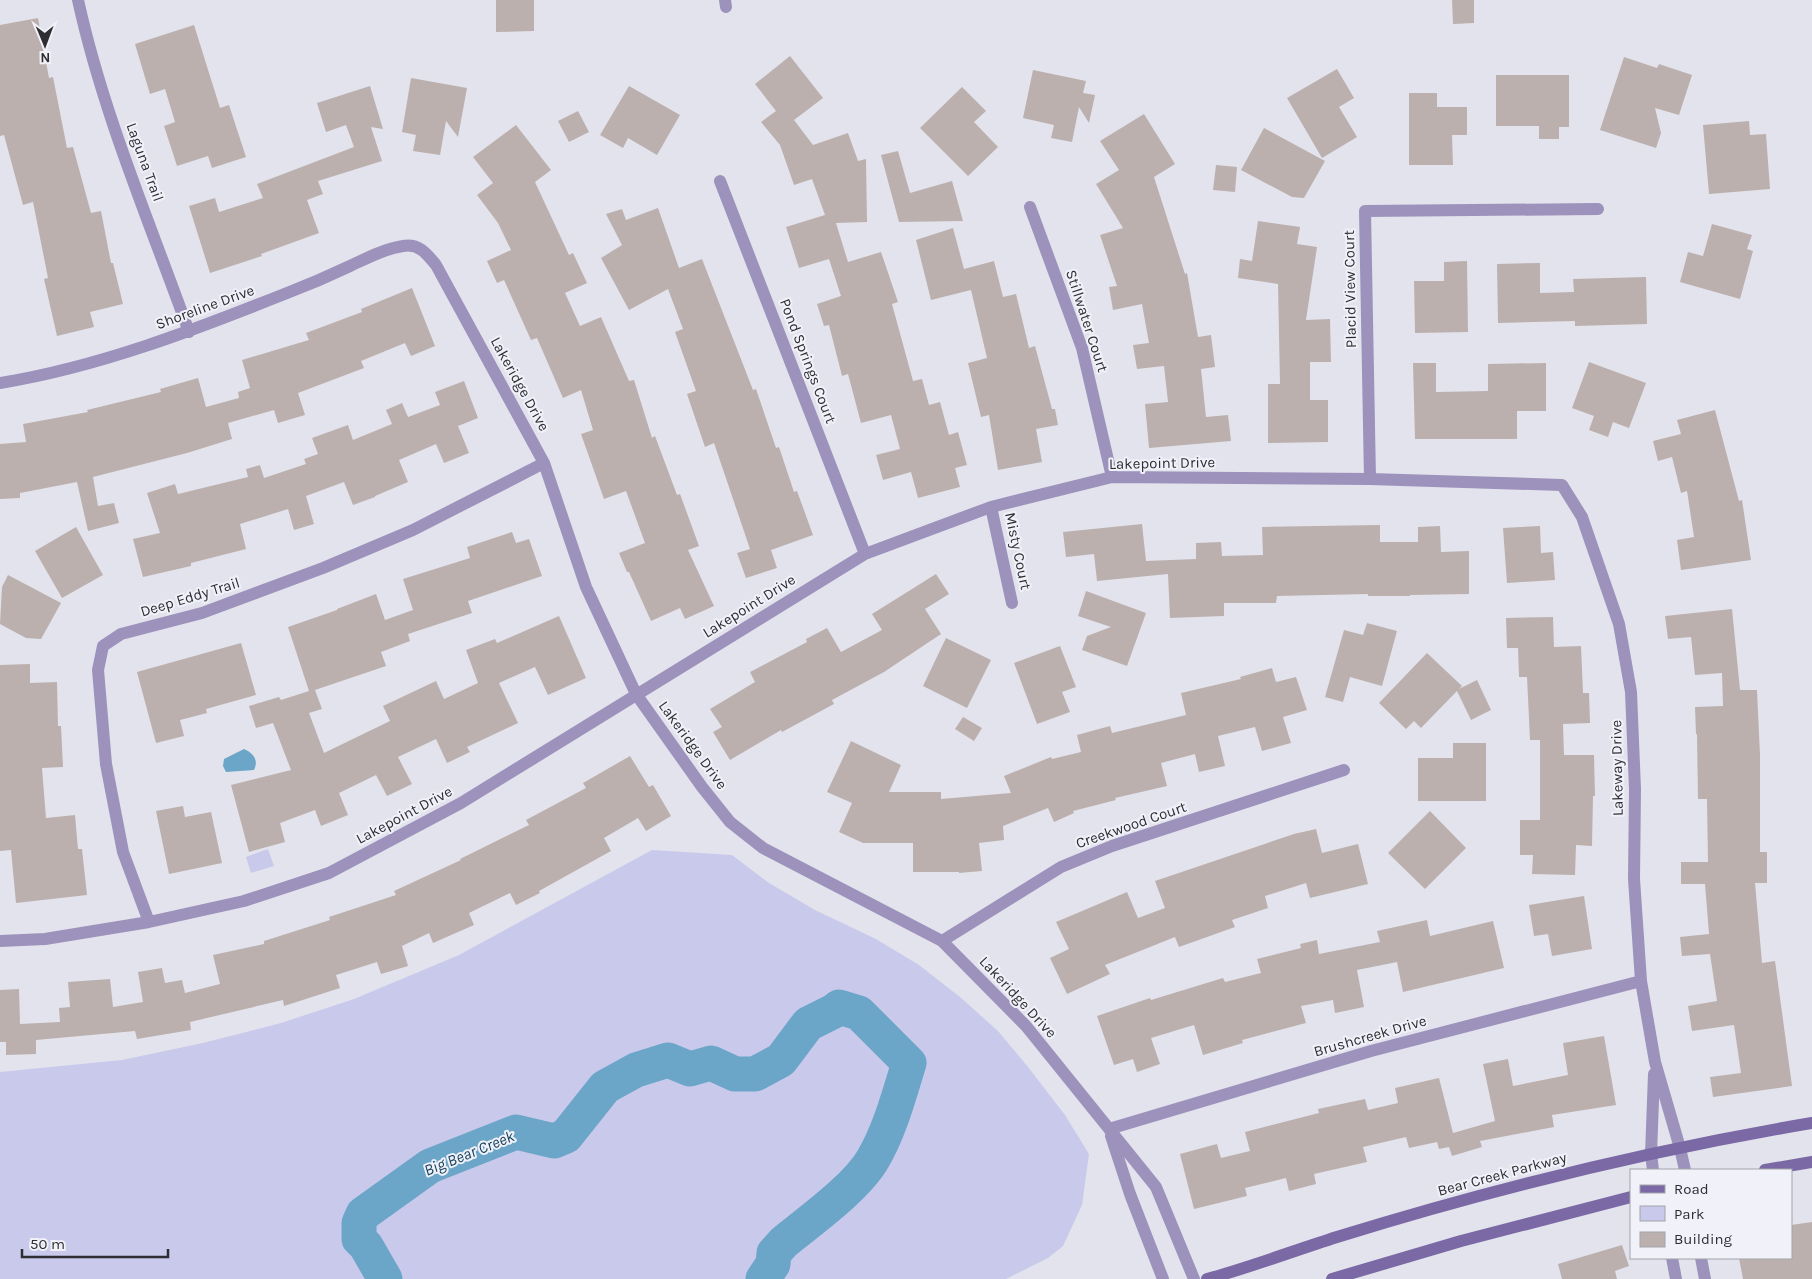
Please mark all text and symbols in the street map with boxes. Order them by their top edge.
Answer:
north arrow [20,20,70,70]
text: N [40,49,50,66]
street label: Laguna Trail [122,120,168,204]
street label: Placid View Court [1340,229,1360,348]
street label: Stillwater Court [1062,268,1112,375]
street label: Shoreline Drive [153,281,257,333]
street label: Pond Springs Court [776,296,840,426]
street label: Lakeridge Drive [487,334,553,434]
street label: Lakepoint Drive [1109,453,1215,473]
street label: Misty Court [1001,511,1035,592]
street label: Lakepoint Drive [699,570,799,642]
street label: Deep Eddy Trail [138,573,242,621]
street label: Lakeridge Drive [655,697,731,793]
street label: Lakeway Drive [1607,720,1627,816]
street label: Lakepoint Drive [353,782,455,848]
street label: Creekwood Court [1073,798,1189,852]
street label: Lakeridge Drive [976,952,1060,1042]
street label: Brushcreek Drive [1312,1011,1428,1061]
water label: Big Bear Creek [421,1126,518,1180]
street label: Bear Creek Parkway [1436,1148,1568,1200]
legend [1630,1169,1792,1259]
text: Road [1674,1180,1709,1198]
text: Park [1674,1205,1704,1223]
scale bar [22,1226,169,1258]
text: Building [1674,1230,1732,1248]
text: 50 m [30,1235,65,1253]

